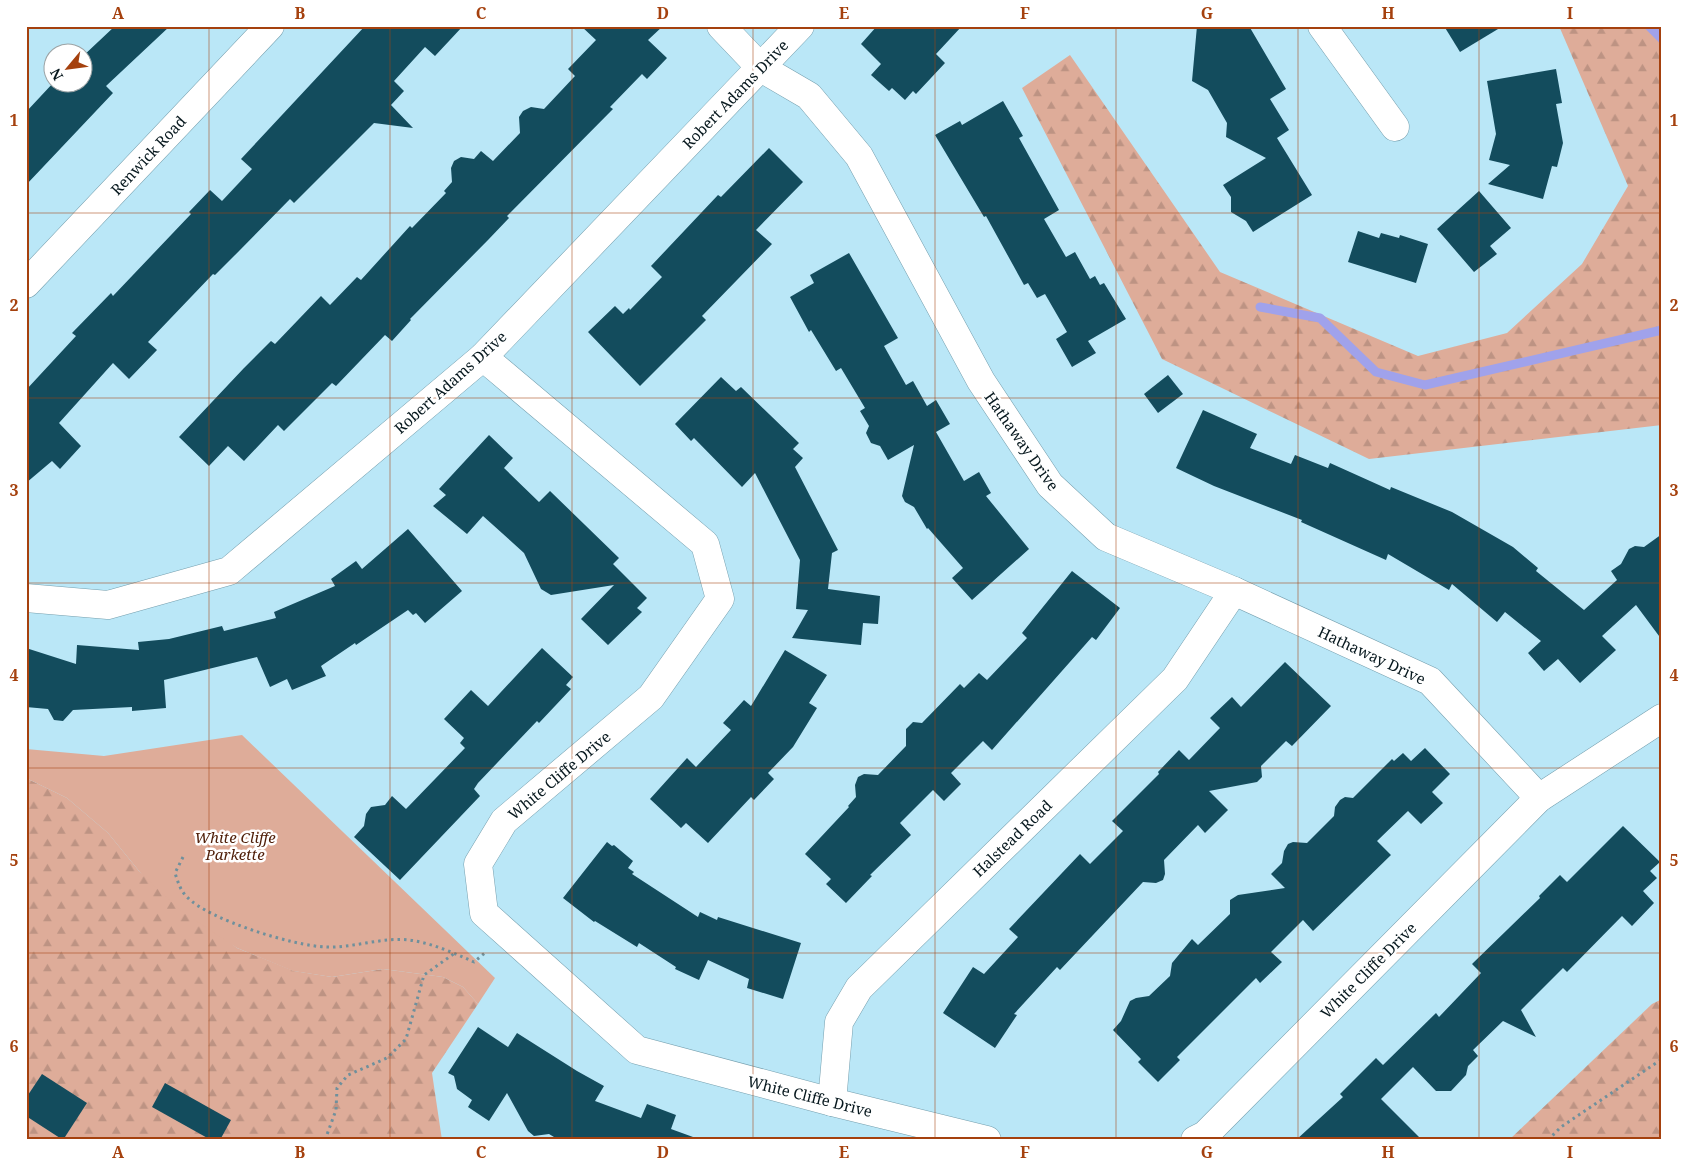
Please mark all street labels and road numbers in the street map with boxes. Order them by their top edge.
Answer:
street label: Robert Adams Drive [678,35,792,153]
street label: Renwick Road [106,111,190,199]
street label: Robert Adams Drive [390,326,510,438]
street label: Hathaway Drive [980,388,1064,494]
street label: Hathaway Drive [1315,621,1429,689]
street label: White Cliffe Drive [504,726,614,824]
street label: Halstead Road [968,795,1056,881]
street label: White Cliffe Drive [1316,918,1420,1022]
street label: White Cliffe Drive [746,1071,874,1121]

